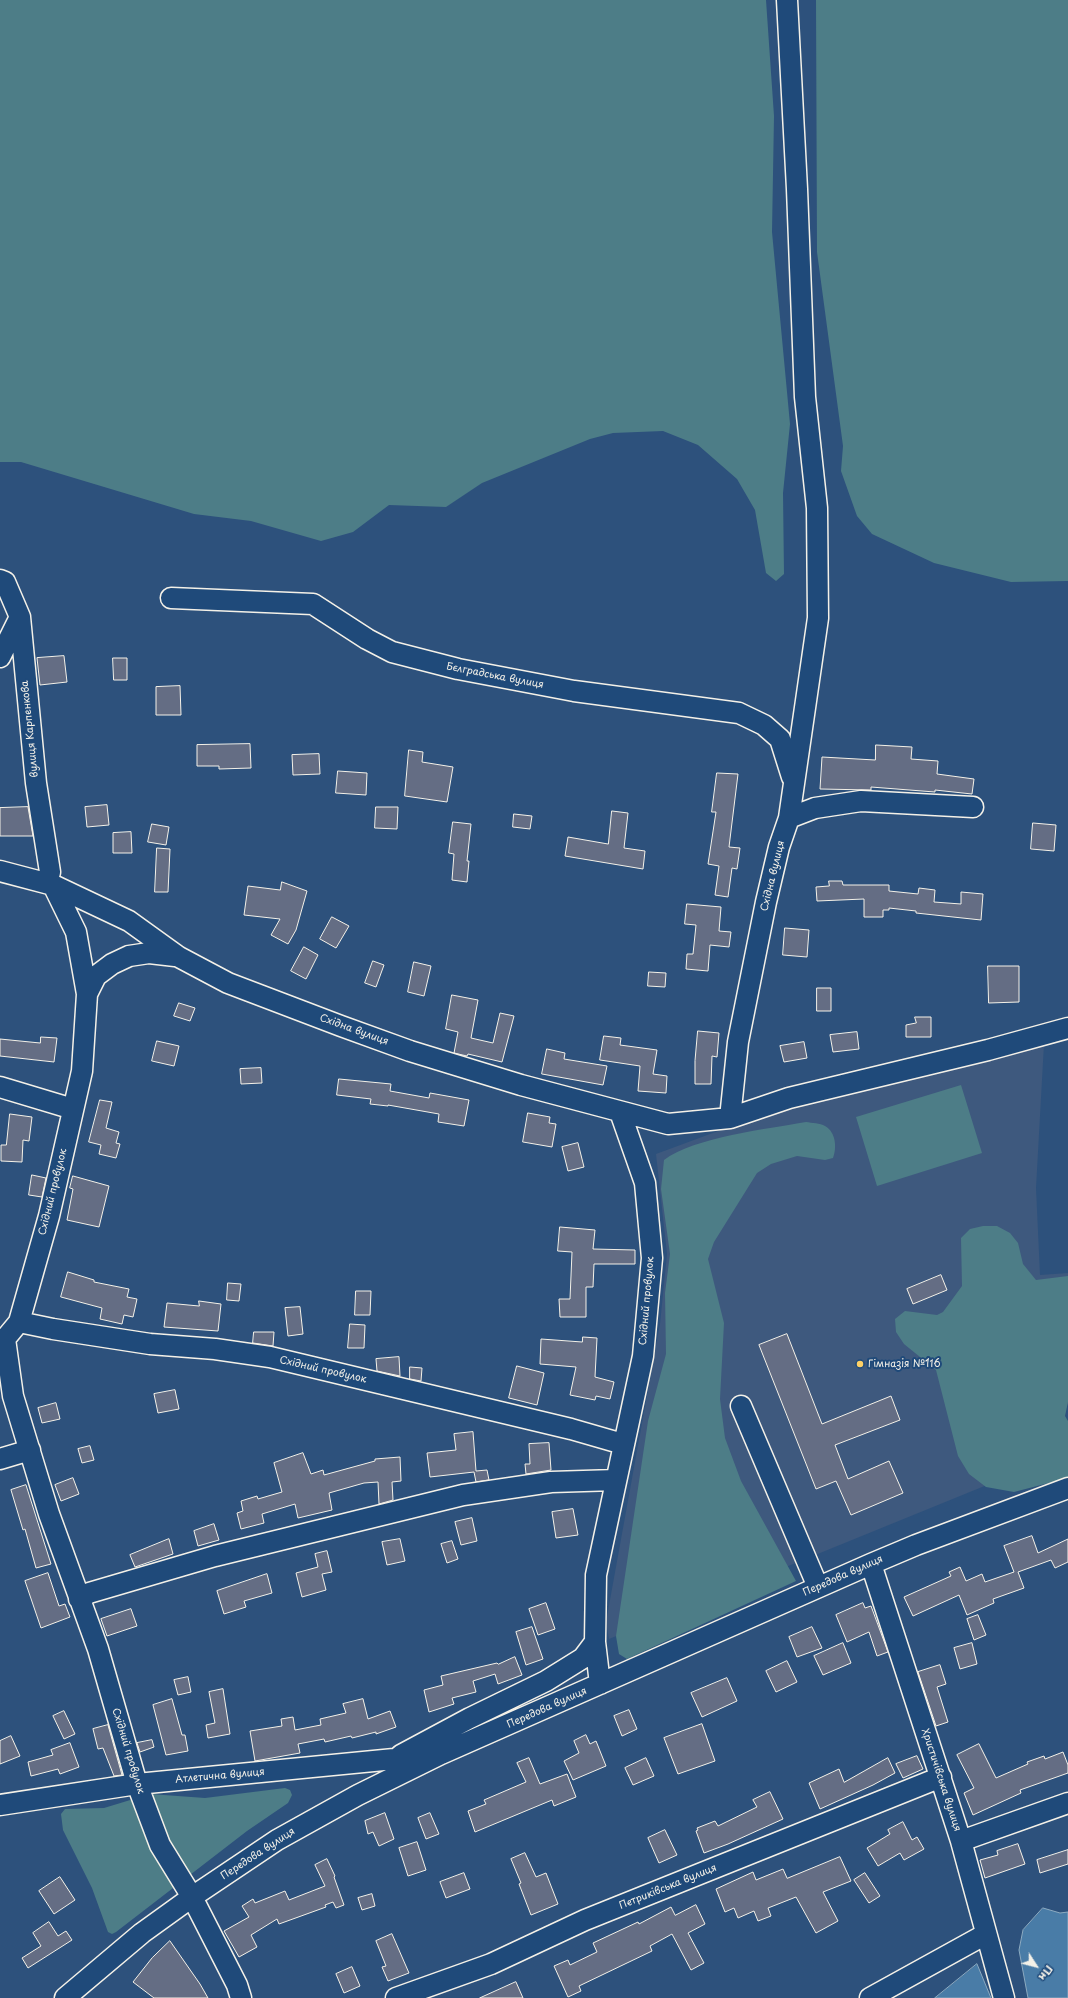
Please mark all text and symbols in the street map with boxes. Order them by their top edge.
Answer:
street label: Бєлградська вулиця [445,661,545,691]
street label: вулиця Карпенкова [19,680,41,778]
street label: Східна вулиця [758,839,788,913]
street label: Східна вулиця [318,1012,390,1048]
street label: Східний провулок [36,1147,70,1237]
street label: Східний провулок [637,1256,657,1346]
street label: Східний провулок [278,1354,368,1386]
place label: Гімназія №116 [868,1358,940,1370]
marker: Гімназія №116 [855,1359,865,1369]
street label: Передова вулиця [801,1553,885,1599]
street label: Передова вулиця [505,1685,589,1731]
street label: Східний провулок [109,1707,147,1795]
street label: Христичівська вулиця [919,1727,963,1833]
street label: Атлетична вулиця [175,1766,265,1786]
street label: Передова вулиця [219,1826,297,1882]
street label: Петриківська вулиця [618,1862,718,1912]
north arrow [1016,1946,1056,1986]
text: Пн [1035,1962,1058,1985]

